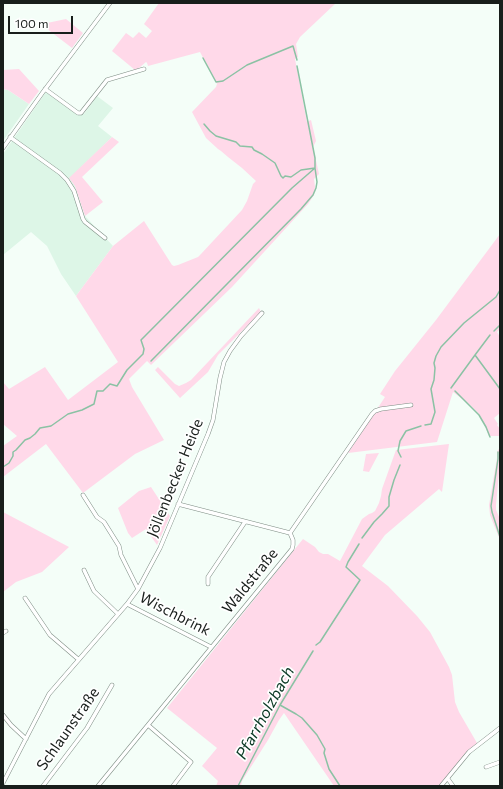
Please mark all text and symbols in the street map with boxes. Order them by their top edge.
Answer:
scale bar [10,8,75,34]
text: 100 m [15,16,49,30]
street label: Jöllenbecker Heide [143,416,207,540]
street label: Waldstraße [218,545,282,617]
street label: Wischbrink [136,588,214,640]
water label: Pfarrholzbach [232,663,298,763]
street label: Schlaunstraße [33,684,103,774]

